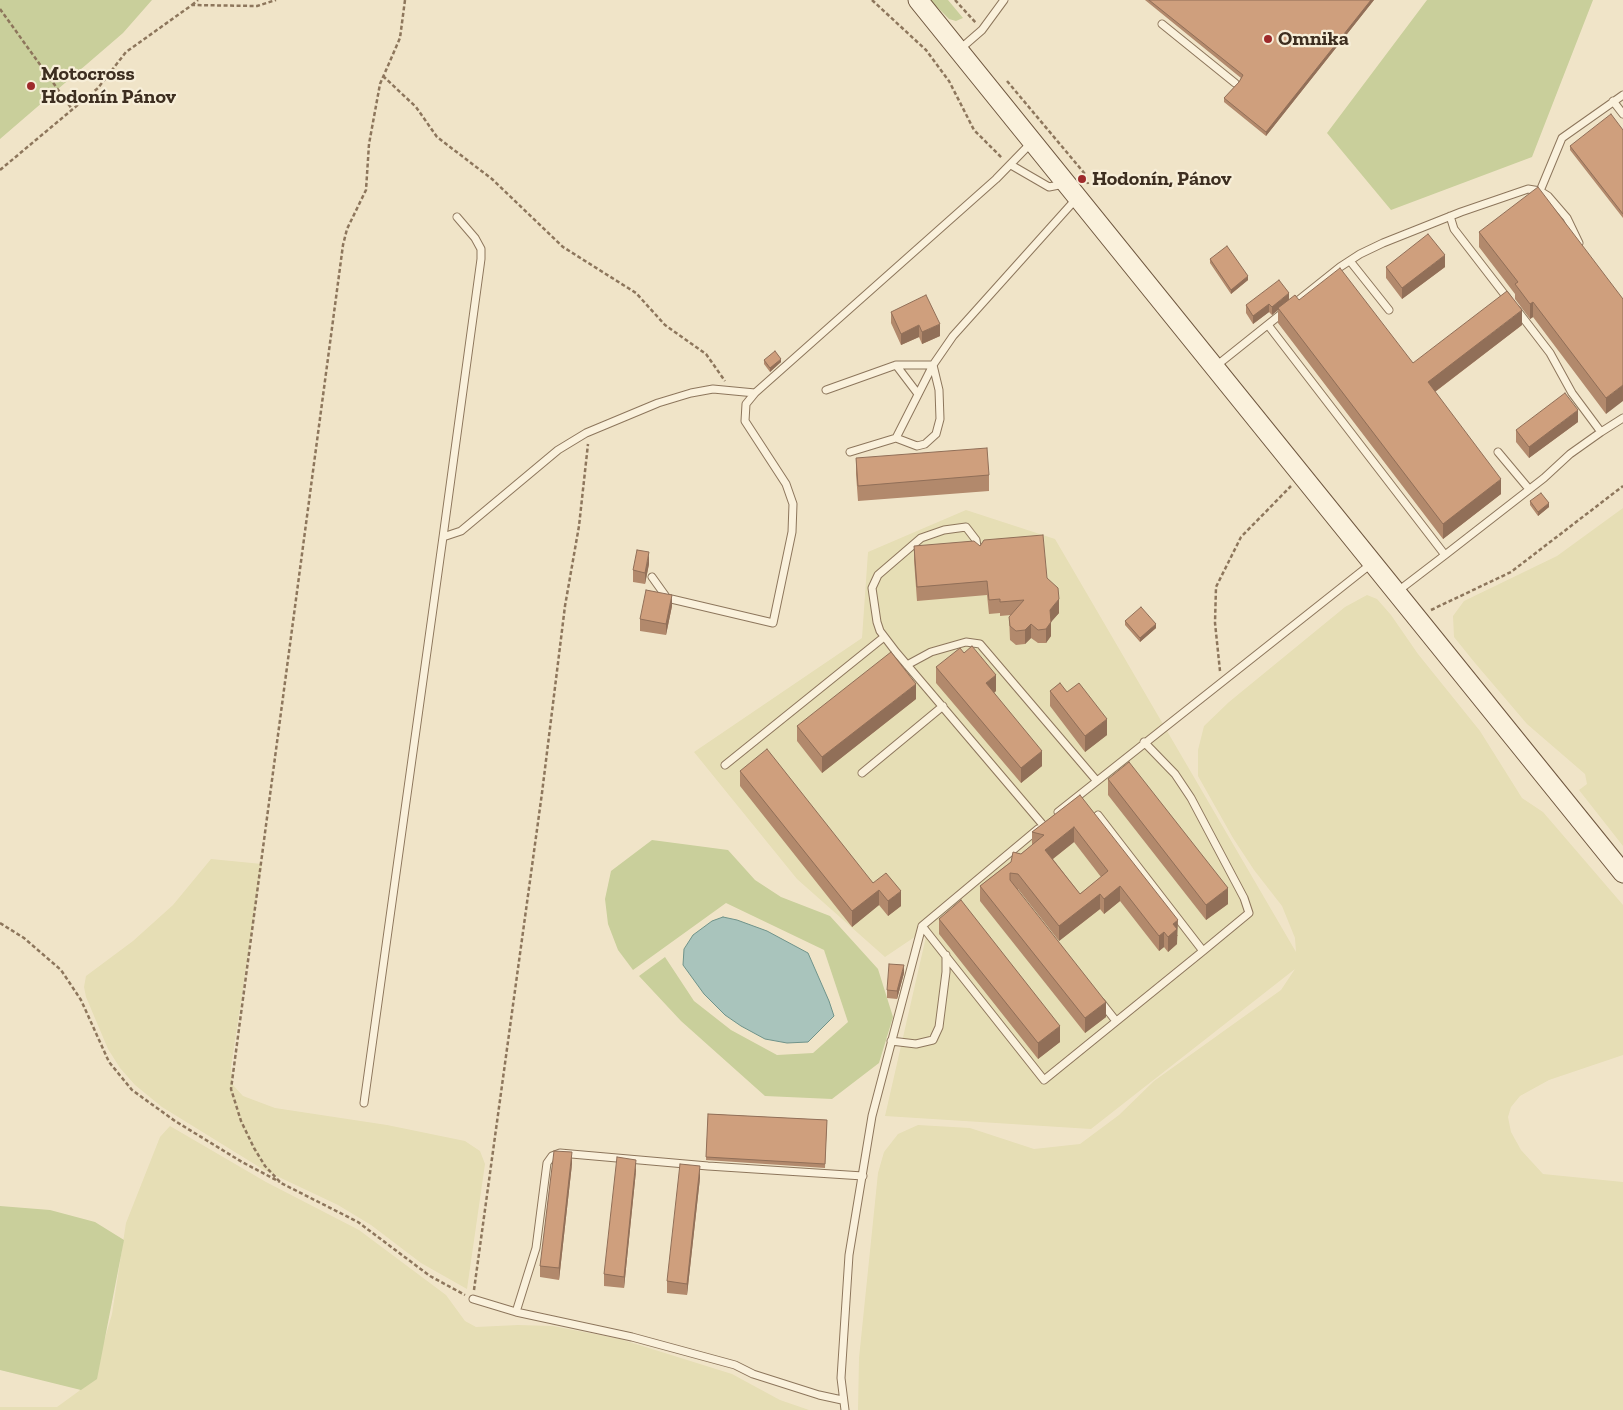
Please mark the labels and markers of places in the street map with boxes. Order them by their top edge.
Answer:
place label: Omnika [1278,27,1349,51]
marker: Omnika [1262,33,1274,45]
place label: Motocross Hodonín Pánov [41,62,176,109]
marker: Motocross Hodonín Pánov [25,80,37,92]
place label: Hodonín, Pánov [1092,167,1232,191]
marker: Hodonín, Pánov [1076,173,1088,185]

